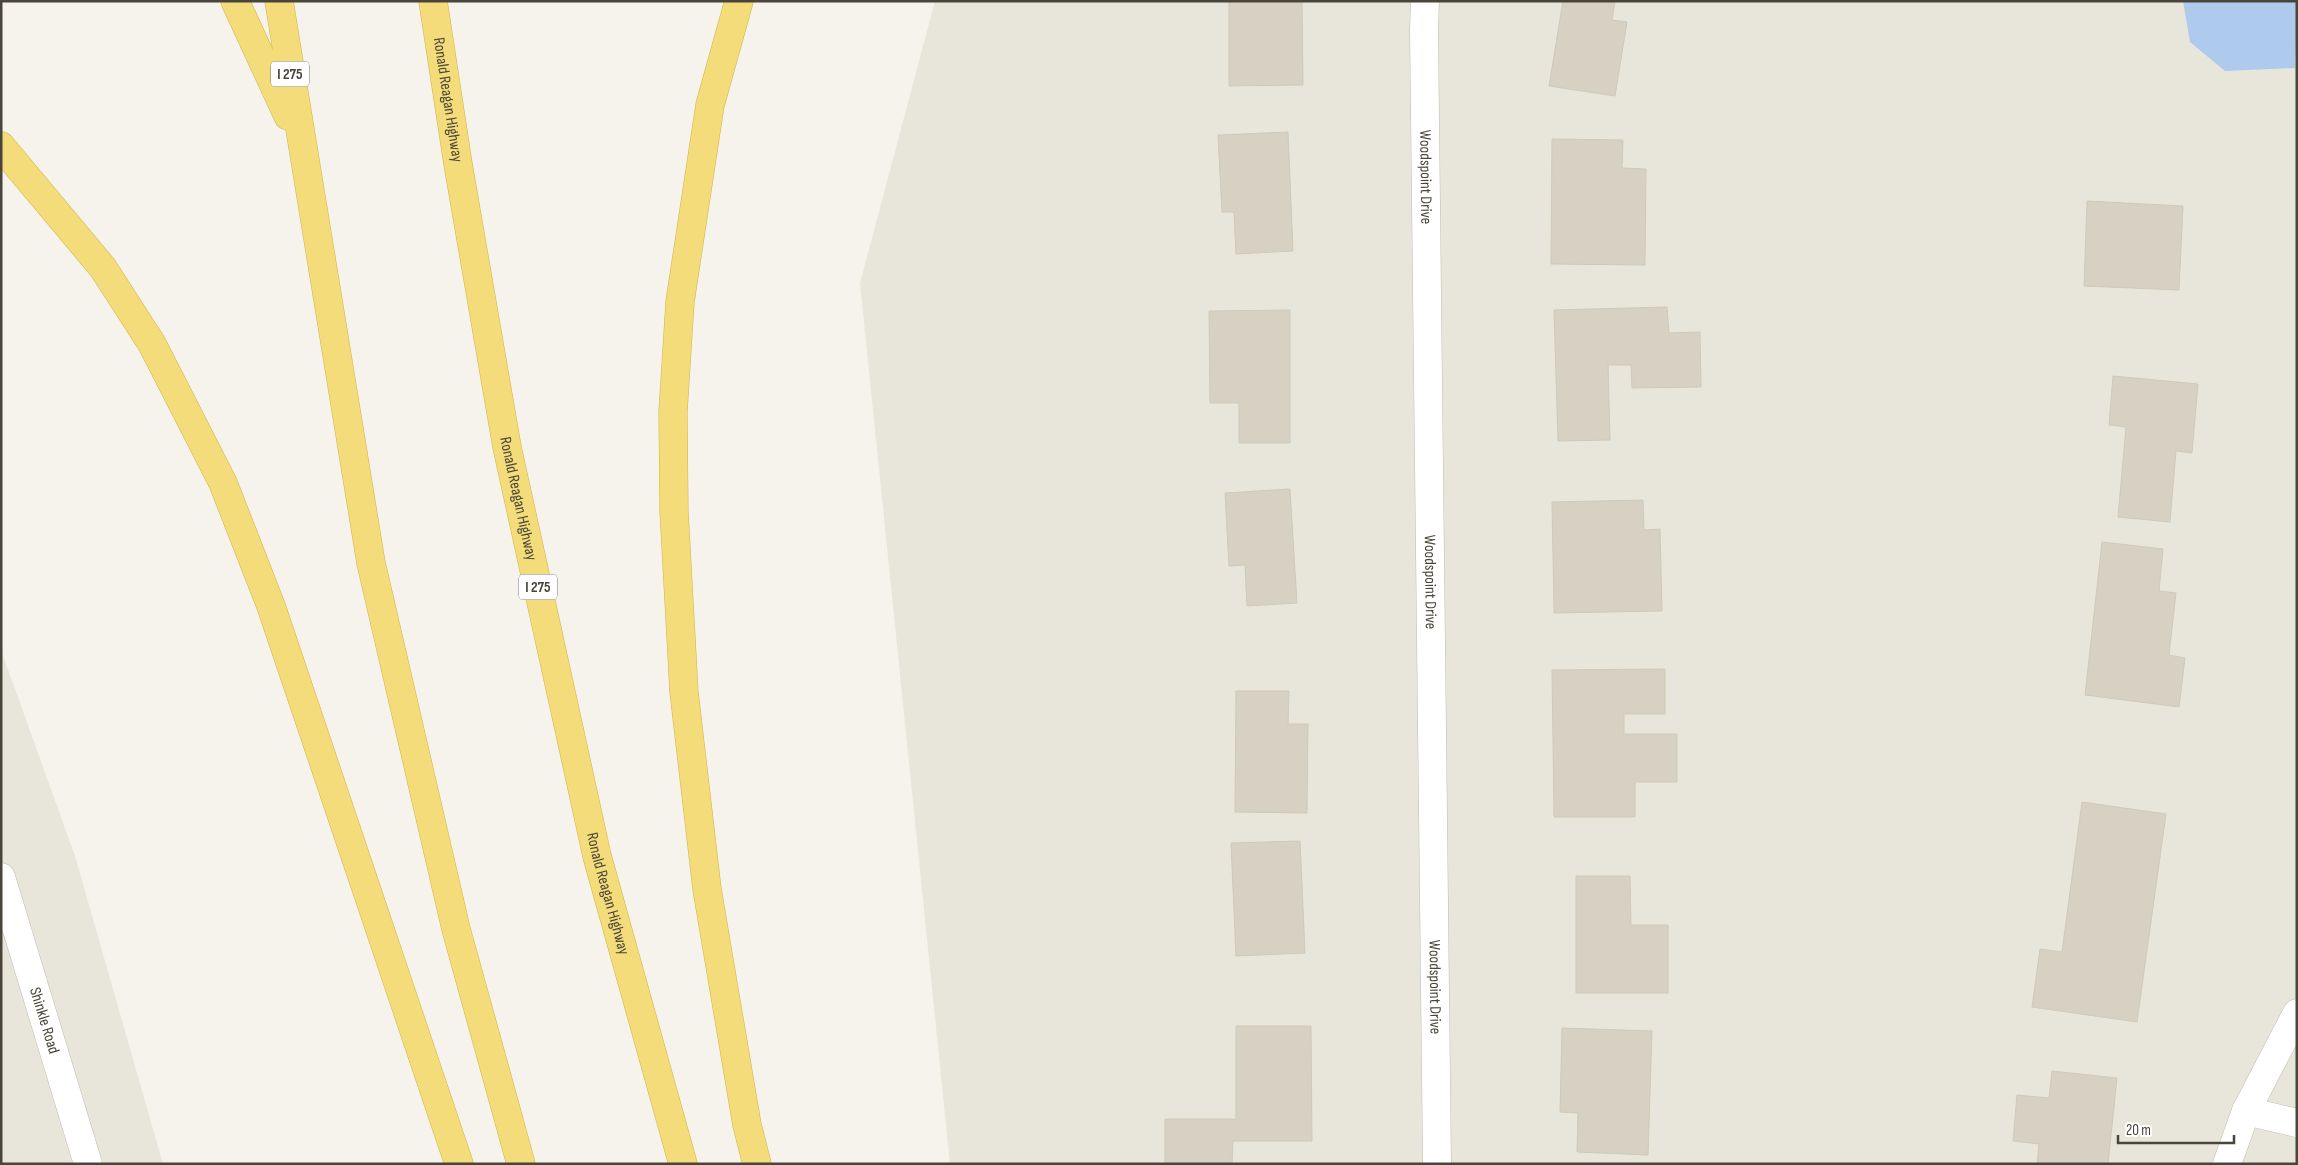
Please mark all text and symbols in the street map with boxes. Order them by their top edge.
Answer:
street label: Ronald Reagan Highway [429,36,467,164]
road number: I 275 [271,62,309,86]
street label: Woodspoint Drive [1416,130,1436,224]
street label: Ronald Reagan Highway [496,435,541,562]
street label: Woodspoint Drive [1420,535,1440,629]
road number: I 275 [519,574,557,600]
street label: Ronald Reagan Highway [583,831,634,957]
street label: Woodspoint Drive [1425,940,1445,1034]
street label: Shinkle Road [26,985,64,1056]
scale bar [2118,1112,2234,1144]
text: 20 m [2126,1121,2151,1140]

